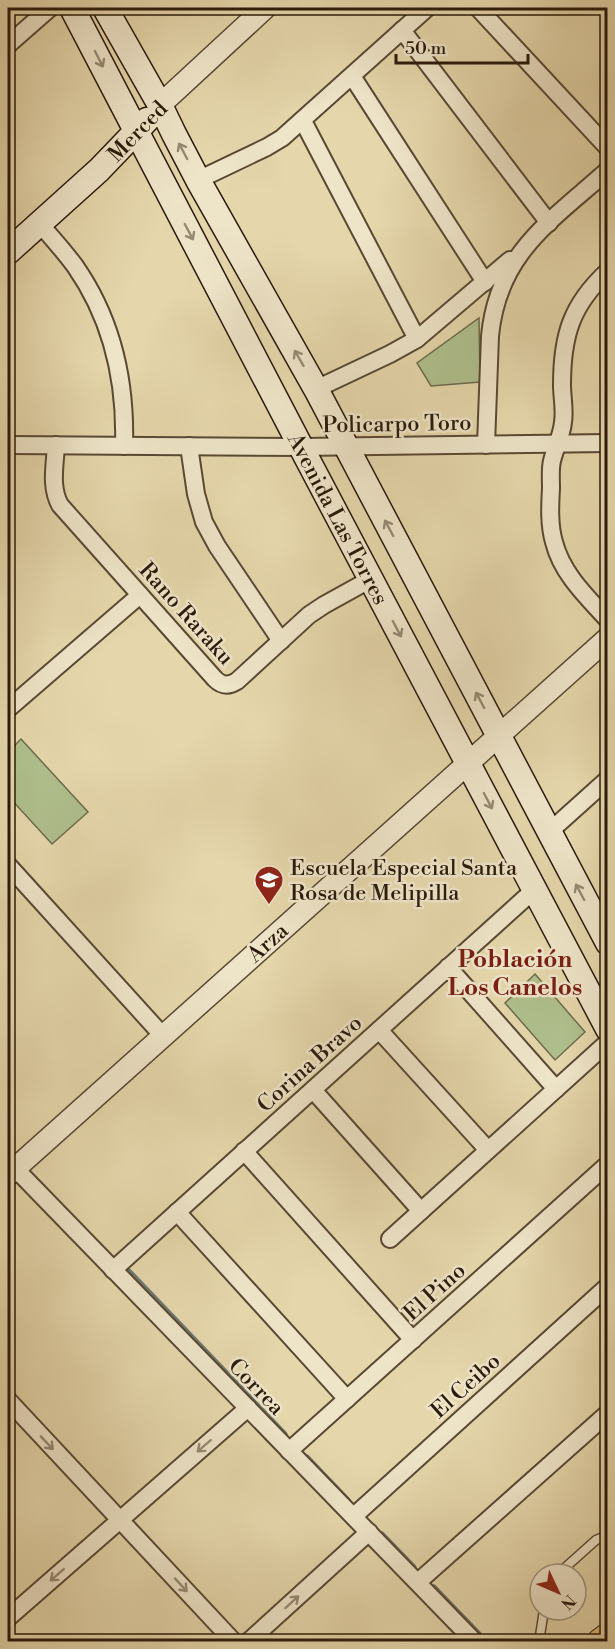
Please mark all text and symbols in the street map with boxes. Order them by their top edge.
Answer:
scale bar [396,27,528,65]
text: 50 m [405,37,447,60]
one-way arrow [94,50,105,68]
street label: Merced [102,96,174,168]
one-way arrow [177,143,188,161]
one-way arrow [184,223,196,241]
one-way arrow [293,350,305,367]
street label: Policarpo Toro [322,410,472,439]
street label: Avenida Las Torres [281,428,394,610]
one-way arrow [383,519,394,537]
street label: Rano Raraku [133,557,239,671]
one-way arrow [392,619,403,637]
one-way arrow [474,692,485,710]
one-way arrow [482,792,494,809]
place label: Escuela Especial Santa Rosa de Melipilla [290,855,518,907]
school or university icon: Escuela Especial Santa Rosa de Melipilla [253,864,285,906]
one-way arrow [574,883,585,901]
street label: Arza [241,917,295,969]
district label: Población Los Canelos [448,945,582,1003]
street label: Corina Bravo [252,1010,368,1118]
street label: El Pino [398,1257,472,1327]
street label: El Ceibo [426,1348,506,1424]
street label: Correa [222,1353,290,1422]
one-way arrow [40,1435,55,1450]
one-way arrow [197,1439,212,1453]
north arrow [528,1562,588,1622]
one-way arrow [50,1568,65,1582]
one-way arrow [174,1577,188,1592]
text: N [556,1590,580,1613]
one-way arrow [284,1595,299,1609]

